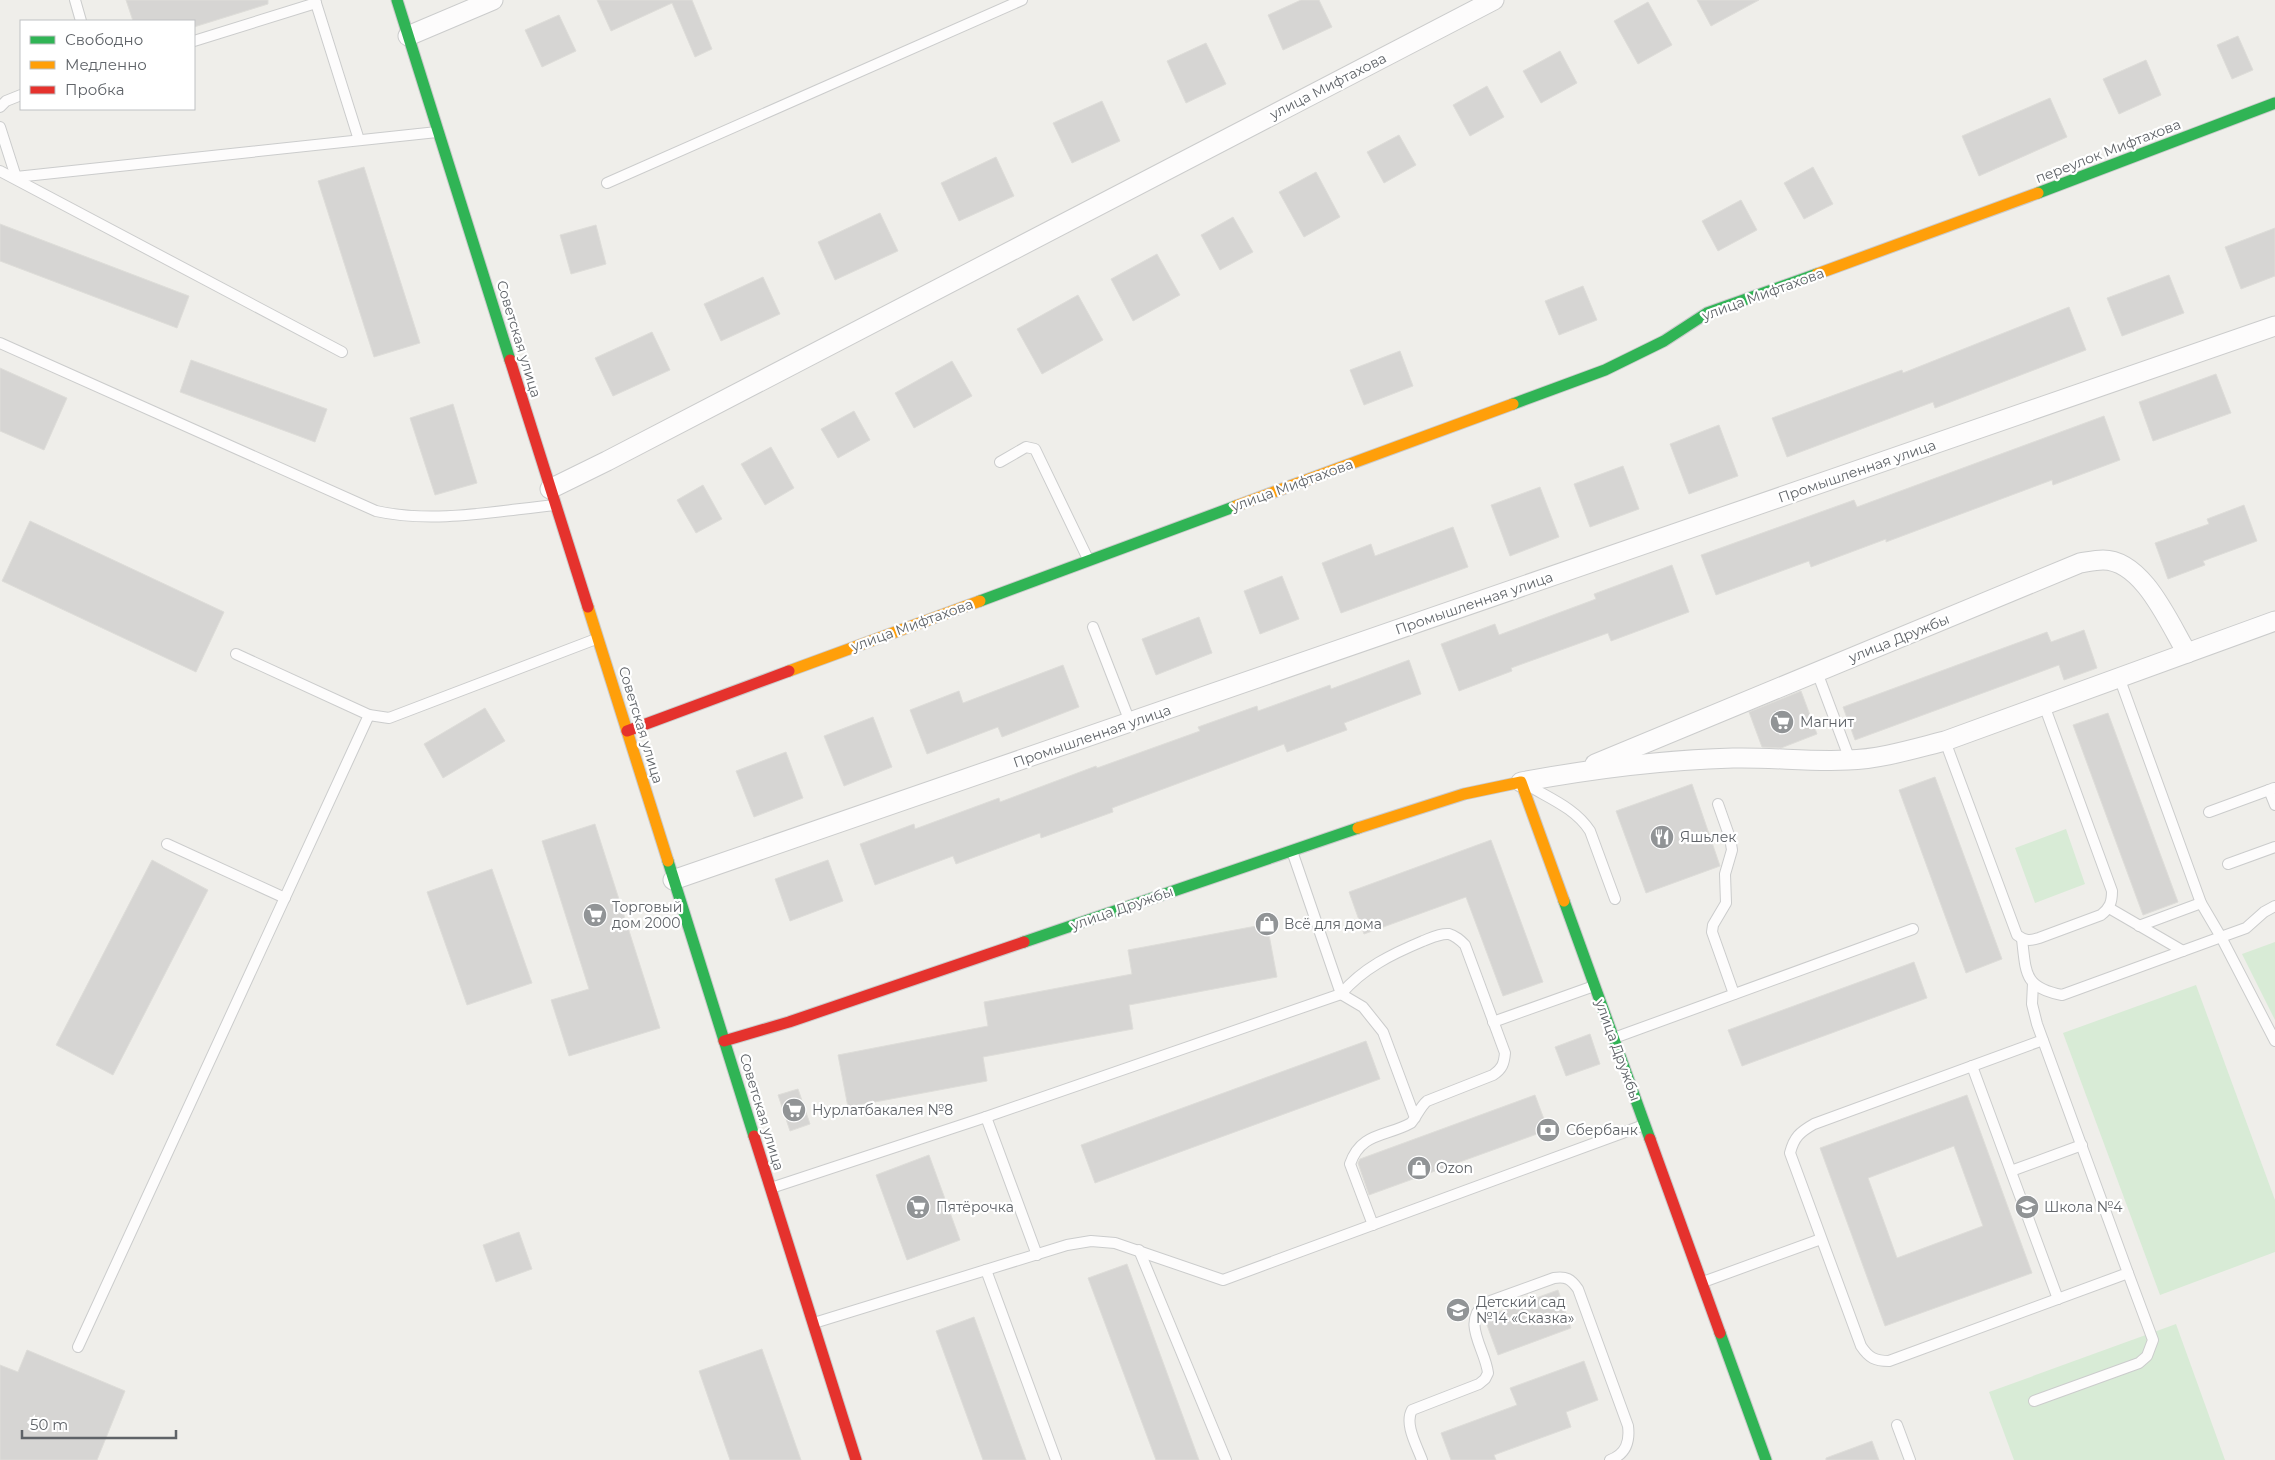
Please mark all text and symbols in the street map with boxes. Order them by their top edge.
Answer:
legend [20,20,195,110]
text: Свободно [65,30,143,49]
street label: улица Мифтахова [1266,49,1389,124]
text: Медленно [65,55,147,74]
text: Пробка [65,80,124,99]
street label: переулок Мифтахова [2033,115,2183,187]
street label: улица Мифтахова [1699,264,1827,325]
street label: Советская улица [493,278,545,400]
street label: Промышленная улица [1776,436,1938,506]
street label: улица Мифтахова [1228,455,1356,516]
street label: Промышленная улица [1393,568,1555,638]
street label: улица Мифтахова [848,595,976,656]
street label: улица Дружбы [1845,610,1952,667]
street label: Советская улица [615,664,667,786]
street label: Промышленная улица [1011,701,1173,771]
supermarket icon: Магнит [1769,709,1795,735]
place label: Магнит [1800,713,1854,731]
restaurant icon: Яшьлек [1649,824,1675,850]
place label: Яшьлек [1680,828,1737,846]
street label: улица Дружбы [1067,882,1176,934]
place label: Торговый дом 2000 [612,898,682,932]
supermarket icon: Торговый дом 2000 [582,902,608,928]
shop icon: Всё для дома [1254,911,1280,937]
place label: Всё для дома [1284,915,1382,933]
street label: улица Дружбы [1591,996,1645,1103]
street label: Советская улица [736,1051,788,1173]
supermarket icon: Нурлатбакалея №8 [781,1097,807,1123]
place label: Нурлатбакалея №8 [812,1101,953,1119]
bank icon: Сбербанк [1535,1117,1561,1143]
place label: Сбербанк [1566,1121,1638,1139]
shop icon: Ozon [1406,1155,1432,1181]
place label: Ozon [1436,1159,1473,1177]
supermarket icon: Пятёрочка [905,1194,931,1220]
school or university icon: Школа №4 [2014,1194,2040,1220]
place label: Пятёрочка [936,1198,1014,1216]
place label: Школа №4 [2044,1198,2123,1216]
place label: Детский сад №14 «Сказка» [1476,1293,1574,1327]
school or university icon: Детский сад №14 «Сказка» [1445,1297,1471,1323]
scale bar [22,1408,176,1440]
text: 50 m [30,1415,68,1434]

